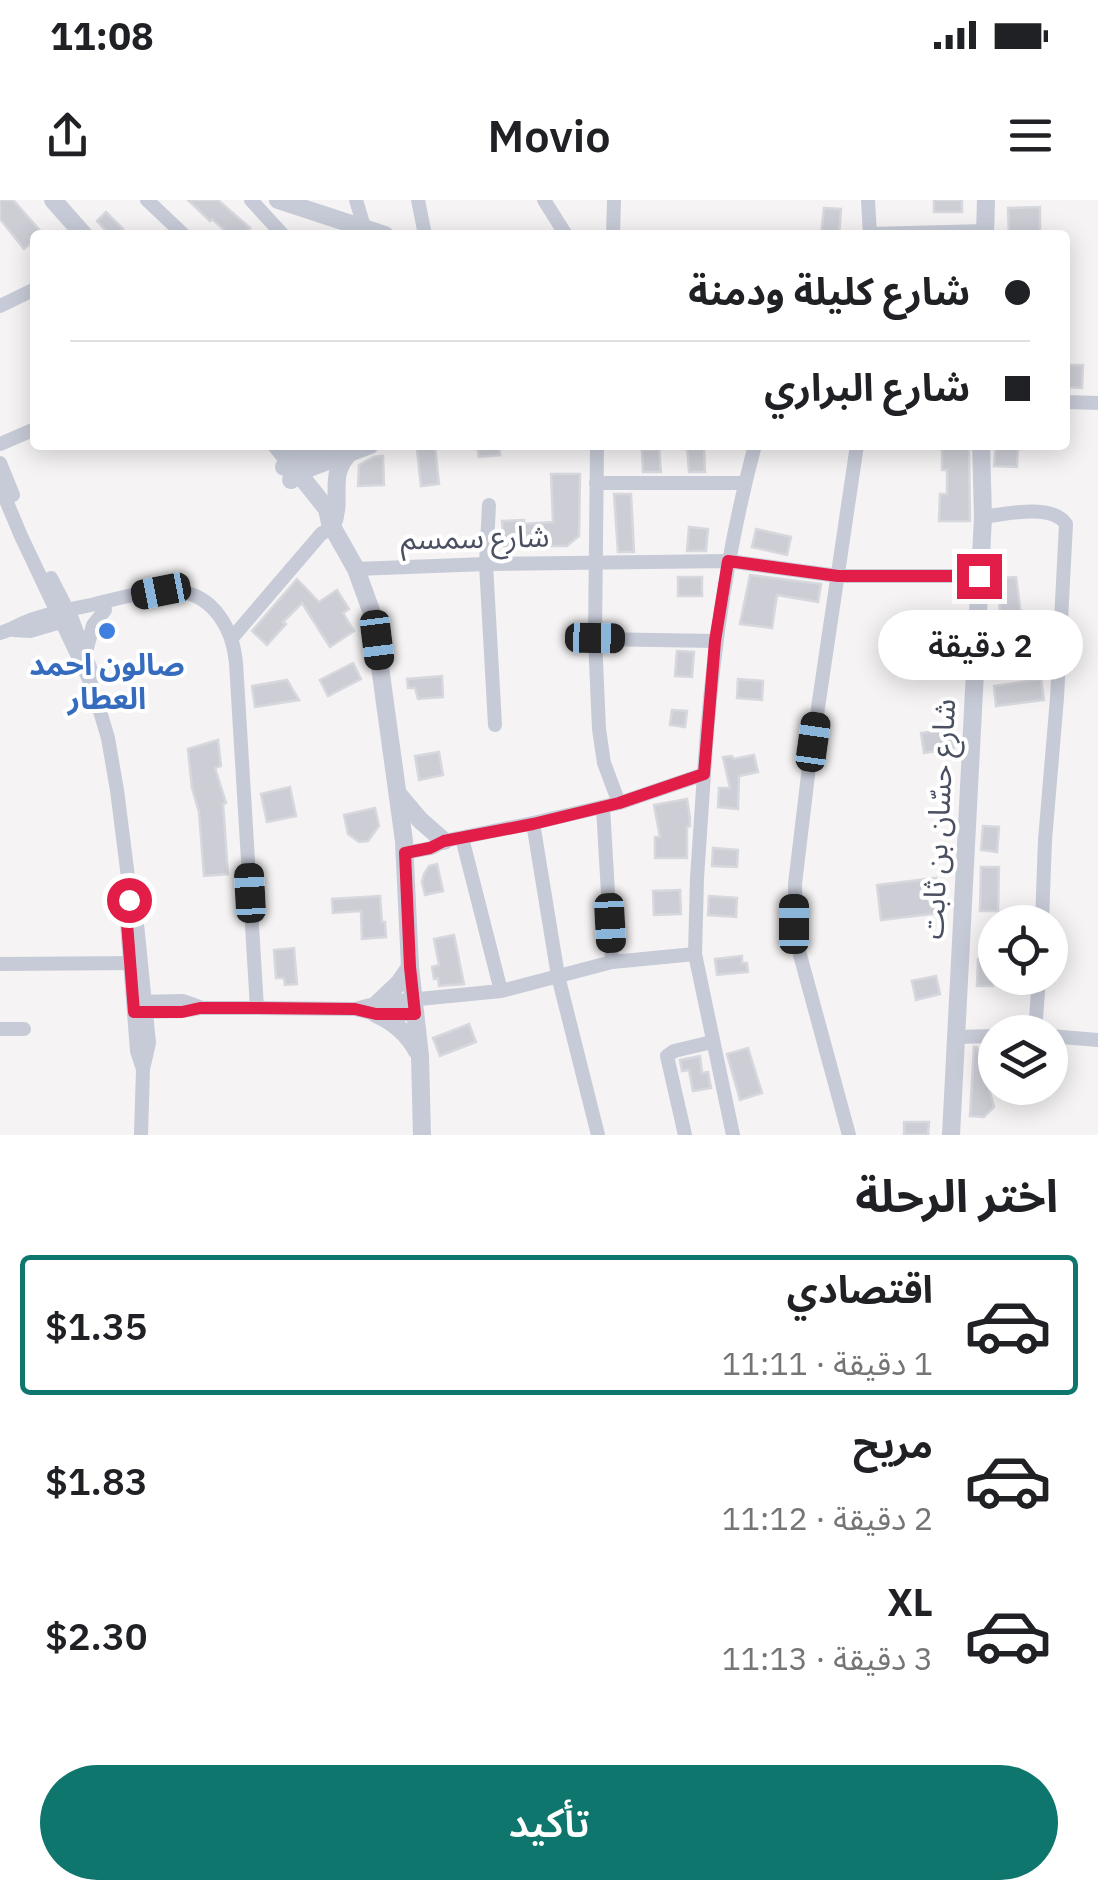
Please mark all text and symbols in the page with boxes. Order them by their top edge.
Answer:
text: 11:08 [50,11,154,60]
text: Movio [487,106,611,164]
icon: share [40,108,95,163]
icon: menu [1003,108,1058,163]
text: شارع كليلة ودمنة [688,266,970,315]
text: شارع البراري [764,362,970,411]
street label: شارع سمسم [400,516,550,562]
route end [957,554,1002,599]
car [129,571,193,611]
car [358,608,396,672]
callout: 2 دقيقة [876,611,1082,681]
marker: صالون احمد العطار [96,620,118,642]
car [565,622,625,654]
text: 2 دقيقة [928,624,1033,666]
place label: صالون احمد العطار [29,644,185,717]
street label: شارع حسّان بن ثابت [912,698,967,940]
car [794,710,832,774]
car [233,862,267,924]
route start [107,878,152,923]
car [593,892,627,954]
car [779,894,809,954]
map controls [978,905,1068,1105]
button: locate [978,905,1068,995]
button: layers [978,1015,1068,1105]
text: اختر الرحلة [855,1166,1058,1224]
text: اقتصادي [787,1264,933,1313]
icon: car [963,1280,1053,1370]
text: $1.35 [45,1301,148,1350]
text: 1 دقيقة · 11:11 [722,1342,933,1384]
text: مريح [853,1419,933,1468]
icon: car [963,1435,1053,1525]
text: $1.83 [45,1456,148,1505]
text: 2 دقيقة · 11:12 [722,1497,933,1539]
text: XL [887,1577,933,1626]
icon: car [963,1590,1053,1680]
text: $2.30 [45,1611,148,1660]
text: 3 دقيقة · 11:13 [722,1637,933,1679]
button: تأكيد [40,1765,1058,1880]

